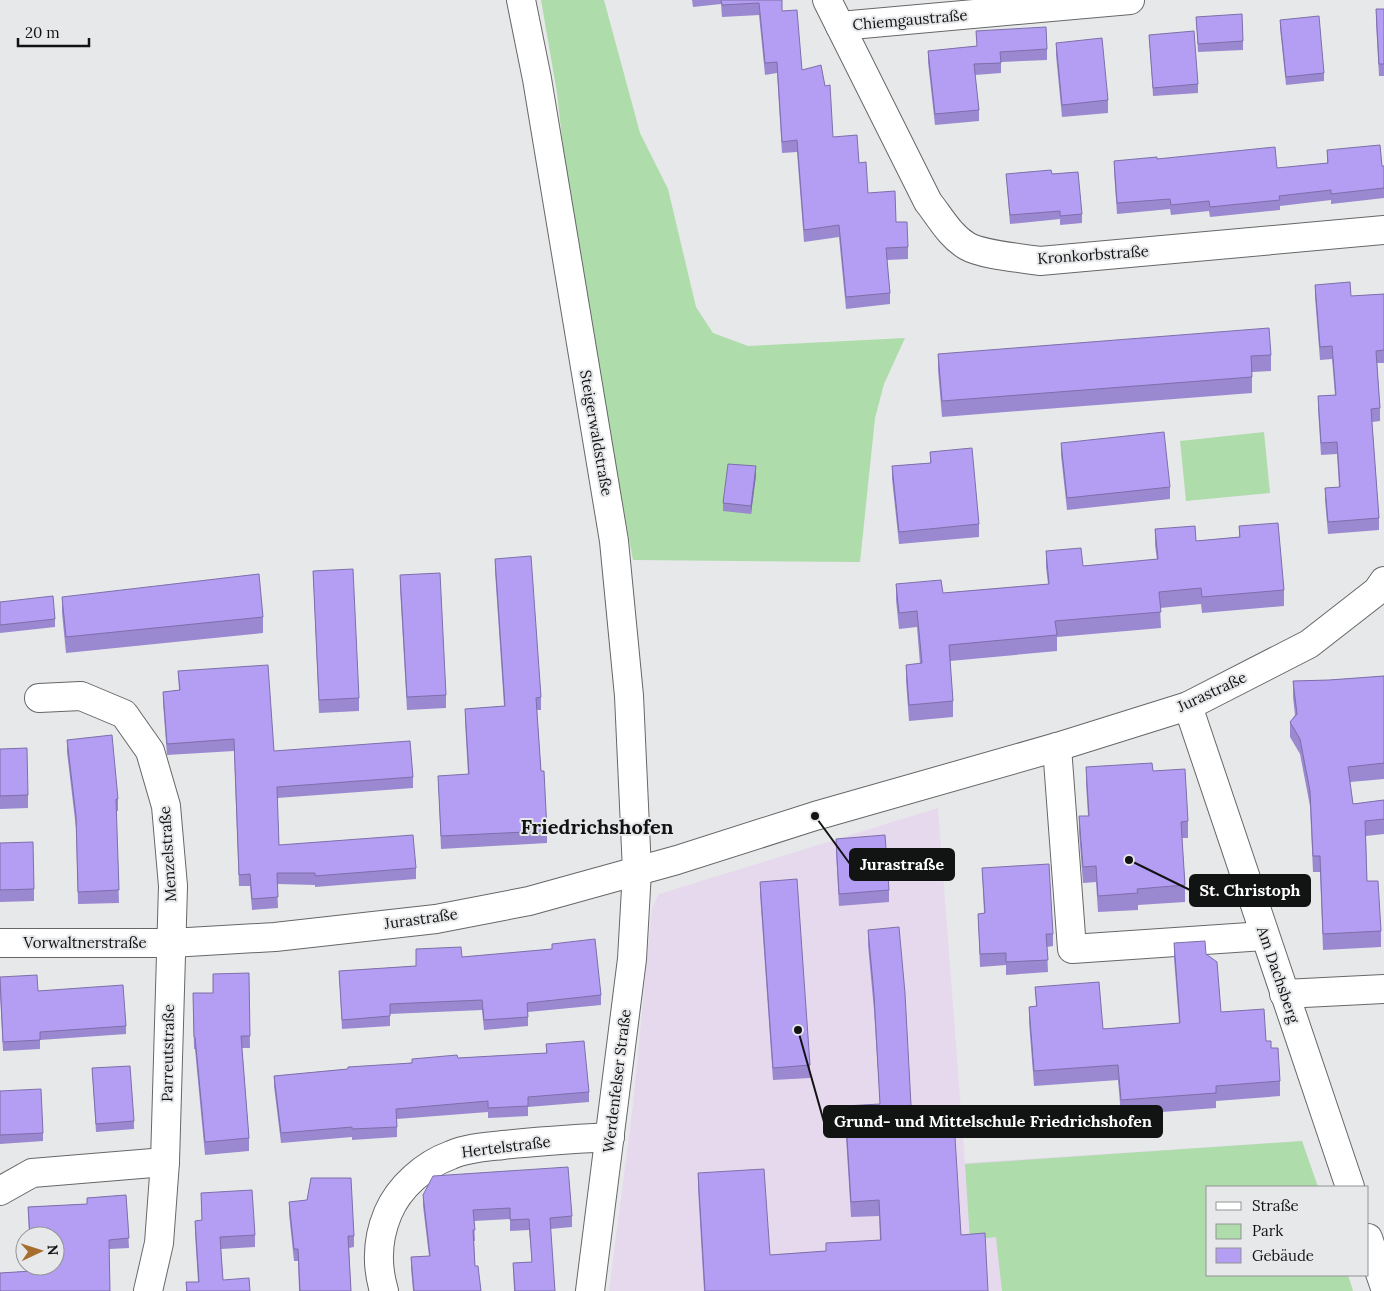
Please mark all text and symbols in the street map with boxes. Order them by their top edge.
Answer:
street label: Chiemgaustraße [852,5,968,34]
scale bar [18,15,89,47]
text: 20 m [25,23,60,42]
street label: Kronkorbstraße [1037,241,1149,268]
street label: Steigerwaldstraße [576,369,617,497]
street label: Jurastraße [1173,667,1249,716]
street label: Menzelstraße [155,806,180,903]
district label: Friedrichshofen [521,814,674,839]
callout: Jurastraße [850,849,954,880]
text: Jurastraße [860,854,944,874]
callout: St. Christoph [1190,875,1310,906]
text: St. Christoph [1200,880,1300,900]
street label: Jurastraße [382,904,459,933]
street label: Am Dachsberg [1253,923,1304,1026]
street label: Vorwaltnerstraße [22,933,147,952]
street label: Parreutstraße [157,1004,178,1102]
street label: Werdenfelser Straße [598,1008,635,1154]
callout: Grund- und Mittelschule Friedrichshofen [824,1106,1162,1137]
text: Grund- und Mittelschule Friedrichshofen [834,1111,1152,1131]
street label: Hertelstraße [460,1132,551,1161]
legend [1206,1186,1369,1276]
text: Straße [1252,1196,1299,1215]
text: Park [1252,1221,1283,1240]
north arrow [15,1226,65,1276]
text: N [44,1244,62,1256]
text: Gebäude [1252,1246,1314,1265]

